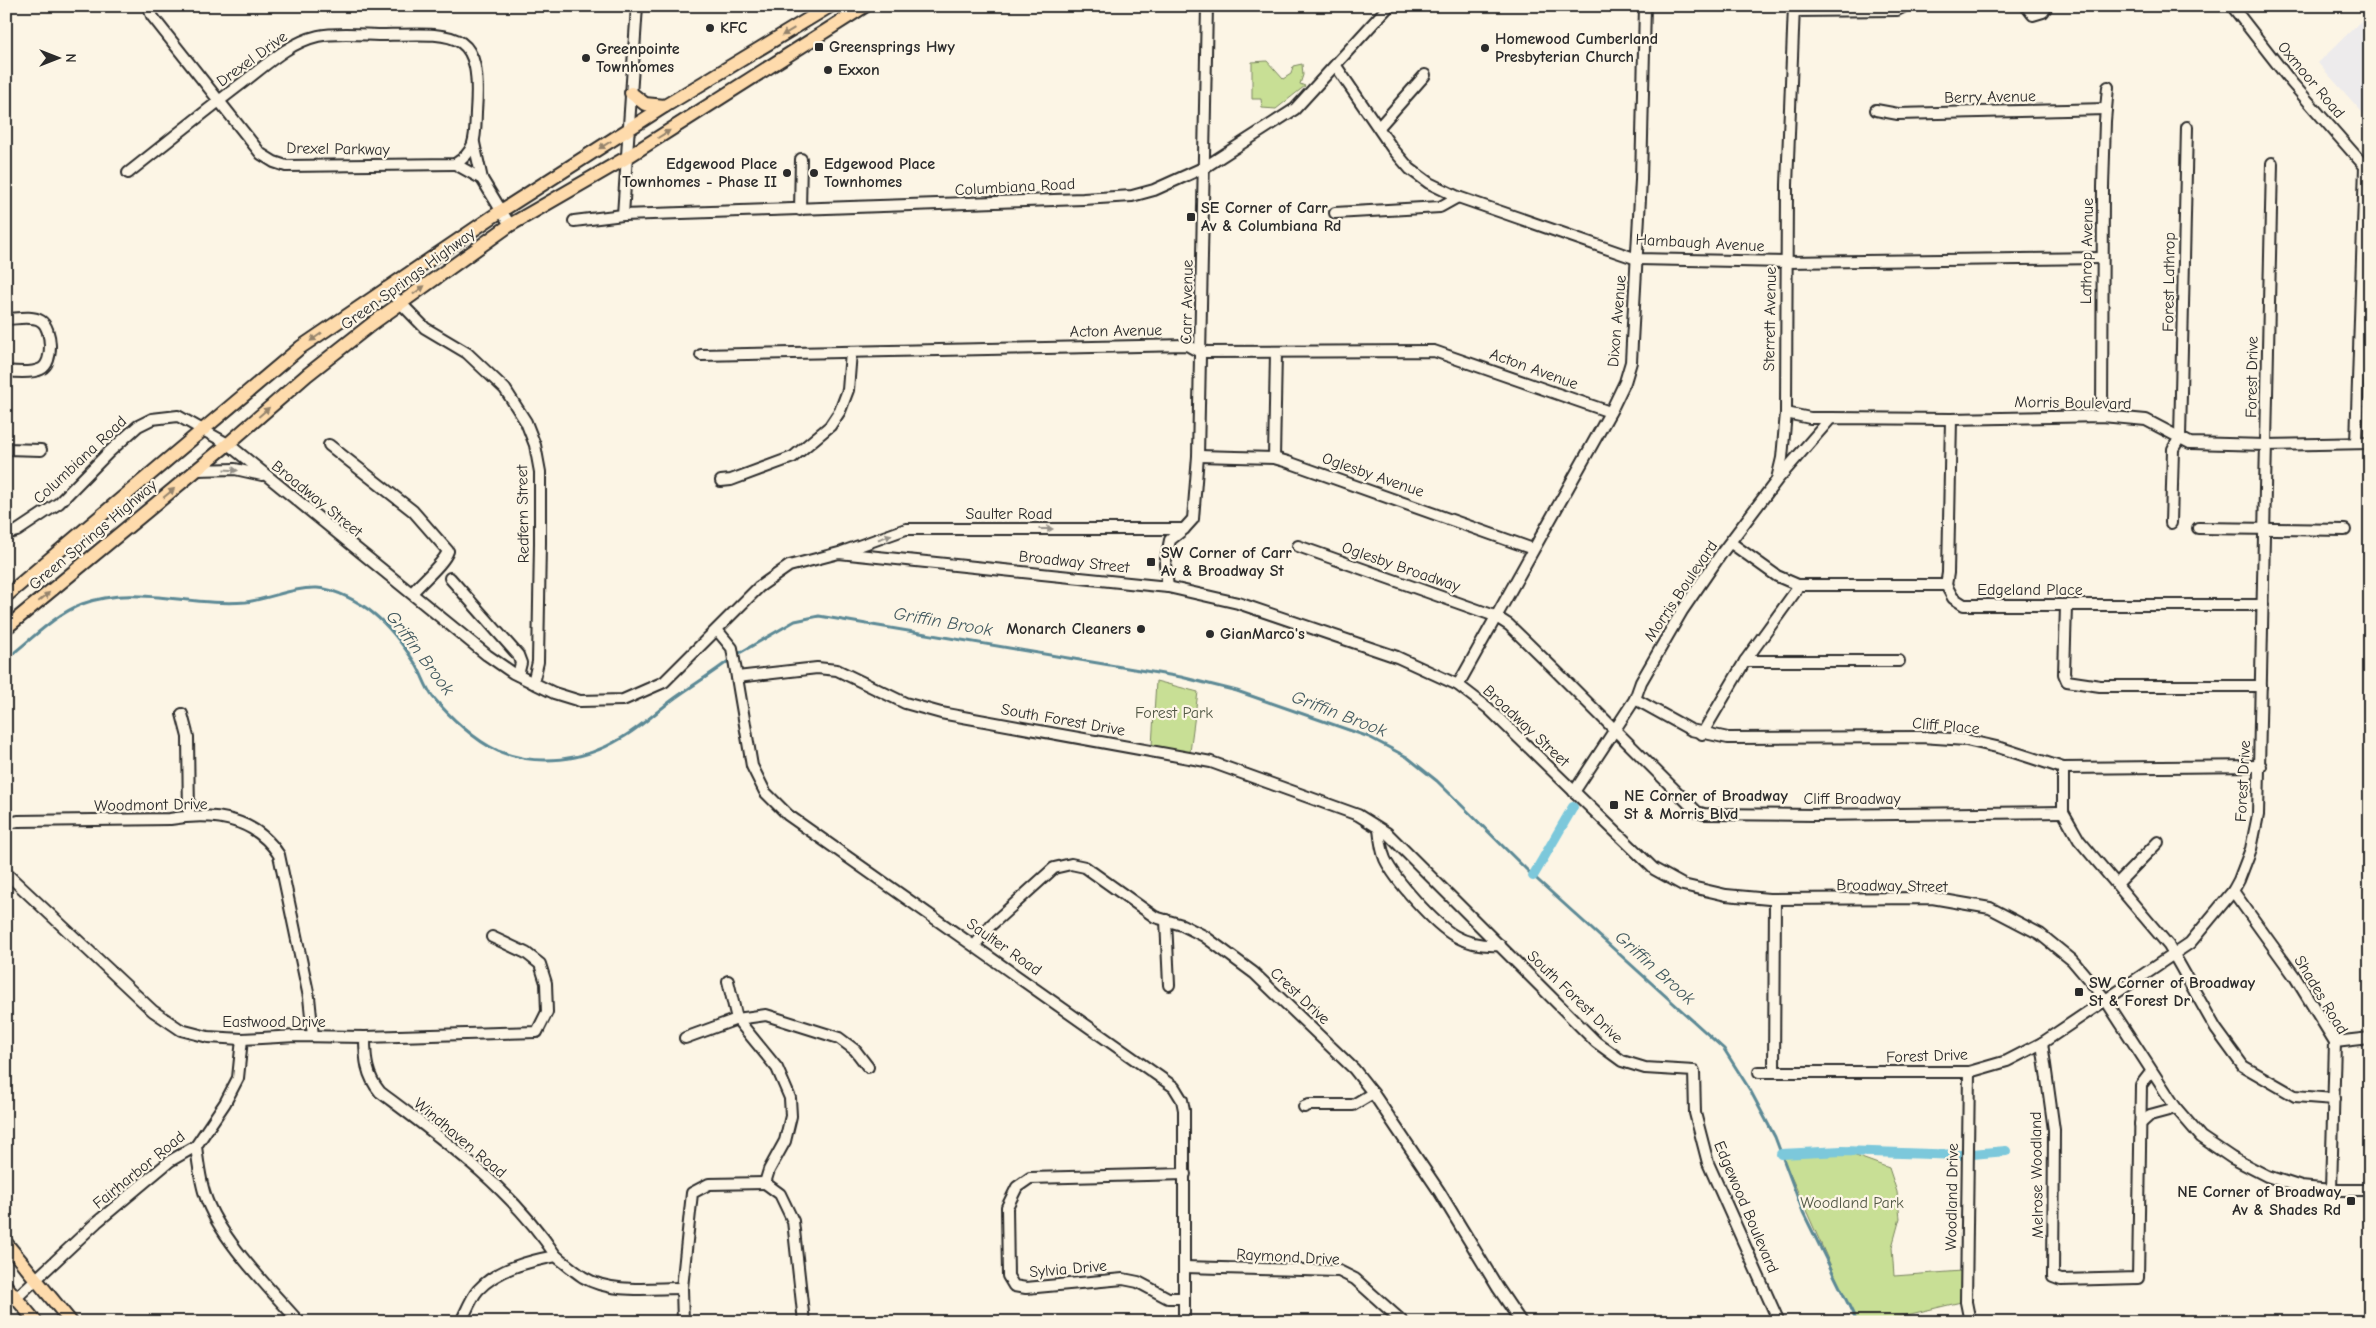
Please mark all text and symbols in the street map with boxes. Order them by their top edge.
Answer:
place label: KFC [720,19,748,37]
marker: KFC [704,22,716,34]
street label: Drexel Drive [213,27,291,91]
one-way arrow [782,27,795,36]
place label: Homewood Cumberland Presbyterian Church [1495,30,1658,66]
north arrow [32,32,82,82]
place label: Greensprings Hwy [829,38,955,56]
street label: Oxmoor Road [2274,38,2348,122]
place label: Greenpointe Townhomes [596,40,680,76]
marker: Greensprings Hwy [813,41,825,53]
marker: Homewood Cumberland Presbyterian Church [1479,42,1491,54]
marker: Greenpointe Townhomes [580,52,592,64]
text: N [62,53,79,63]
place label: Exxon [838,61,880,79]
marker: Exxon [822,64,834,76]
street label: Berry Avenue [1944,87,2036,107]
one-way arrow [657,129,671,139]
street label: Drexel Parkway [286,139,391,159]
one-way arrow [599,140,612,149]
place label: Edgewood Place Townhomes - Phase II [622,155,777,191]
place label: Edgewood Place Townhomes [824,155,935,191]
marker: Edgewood Place Townhomes - Phase II [781,167,793,179]
marker: Edgewood Place Townhomes [808,167,820,179]
street label: Columbiana Road [954,175,1076,199]
street label: Lathrop Avenue [2077,198,2097,304]
place label: SE Corner of Carr Av & Columbiana Rd [1201,199,1341,235]
marker: SE Corner of Carr Av & Columbiana Rd [1185,211,1197,223]
street label: Green Springs Highway [337,224,479,334]
street label: Hambaugh Avenue [1635,231,1765,255]
street label: Forest Lathrop [2159,232,2179,332]
street label: Carr Avenue [1177,259,1197,345]
street label: Sterrett Avenue [1760,267,1780,371]
street label: Dixon Avenue [1604,274,1630,368]
one-way arrow [412,285,426,295]
street label: Acton Avenue [1070,321,1162,341]
one-way arrow [309,332,323,342]
street label: Forest Drive [2242,336,2262,418]
street label: Acton Avenue [1487,345,1581,393]
street label: Morris Boulevard [2014,393,2132,413]
one-way arrow [258,407,271,418]
street label: Columbiana Road [30,412,130,508]
street label: Oglesby Avenue [1320,449,1426,501]
street label: Broadway Street [268,457,366,541]
street label: Redfern Street [513,464,533,563]
one-way arrow [223,466,239,474]
street label: Green Springs Highway [25,476,161,594]
one-way arrow [162,487,174,499]
street label: Saulter Road [965,505,1053,523]
one-way arrow [1038,525,1054,533]
one-way arrow [877,533,892,540]
street label: Morris Boulevard [1641,537,1721,645]
street label: Oglesby Broadway [1340,538,1463,596]
place label: SW Corner of Carr Av & Broadway St [1161,544,1292,580]
street label: Broadway Street [1018,547,1131,577]
marker: SW Corner of Carr Av & Broadway St [1145,556,1157,568]
street label: Edgeland Place [1977,581,2083,599]
one-way arrow [37,591,49,603]
water label: Griffin Brook [892,603,994,641]
water label: Griffin Brook [381,607,459,700]
place label: Monarch Cleaners [1006,620,1131,638]
marker: Monarch Cleaners [1135,623,1147,635]
place label: GianMarco's [1220,625,1305,643]
marker: GianMarco's [1204,628,1216,640]
street label: Broadway Street [1479,681,1573,771]
water label: Griffin Brook [1288,686,1390,742]
street label: South Forest Drive [999,700,1127,740]
park label: Forest Park [1135,704,1213,722]
street label: Cliff Place [1912,714,1980,738]
street label: Forest Drive [2232,740,2254,822]
place label: NE Corner of Broadway St & Morris Blvd [1624,787,1788,823]
street label: Cliff Broadway [1803,790,1901,808]
street label: Woodmont Drive [94,795,208,815]
marker: NE Corner of Broadway St & Morris Blvd [1608,799,1620,811]
street label: Broadway Street [1836,876,1948,896]
street label: Saulter Road [963,915,1045,979]
water label: Griffin Brook [1611,927,1699,1010]
street label: South Forest Drive [1523,947,1627,1047]
street label: Shades Road [2290,952,2352,1038]
street label: Crest Drive [1266,964,1334,1028]
place label: SW Corner of Broadway St & Forest Dr [2089,974,2256,1010]
marker: SW Corner of Broadway St & Forest Dr [2073,986,2085,998]
street label: Eastwood Drive [222,1013,326,1031]
street label: Forest Drive [1886,1046,1968,1066]
street label: Windhaven Road [410,1094,510,1182]
street label: Melrose Woodland [2027,1111,2047,1239]
street label: Fairharbor Road [89,1127,189,1213]
street label: Edgewood Boulevard [1710,1138,1782,1276]
street label: Woodland Drive [1942,1143,1962,1251]
place label: NE Corner of Broadway Av & Shades Rd [2177,1183,2342,1219]
park label: Woodland Park [1800,1194,1904,1212]
marker: NE Corner of Broadway Av & Shades Rd [2345,1195,2357,1207]
street label: Raymond Drive [1236,1245,1340,1269]
street label: Sylvia Drive [1028,1257,1108,1281]

